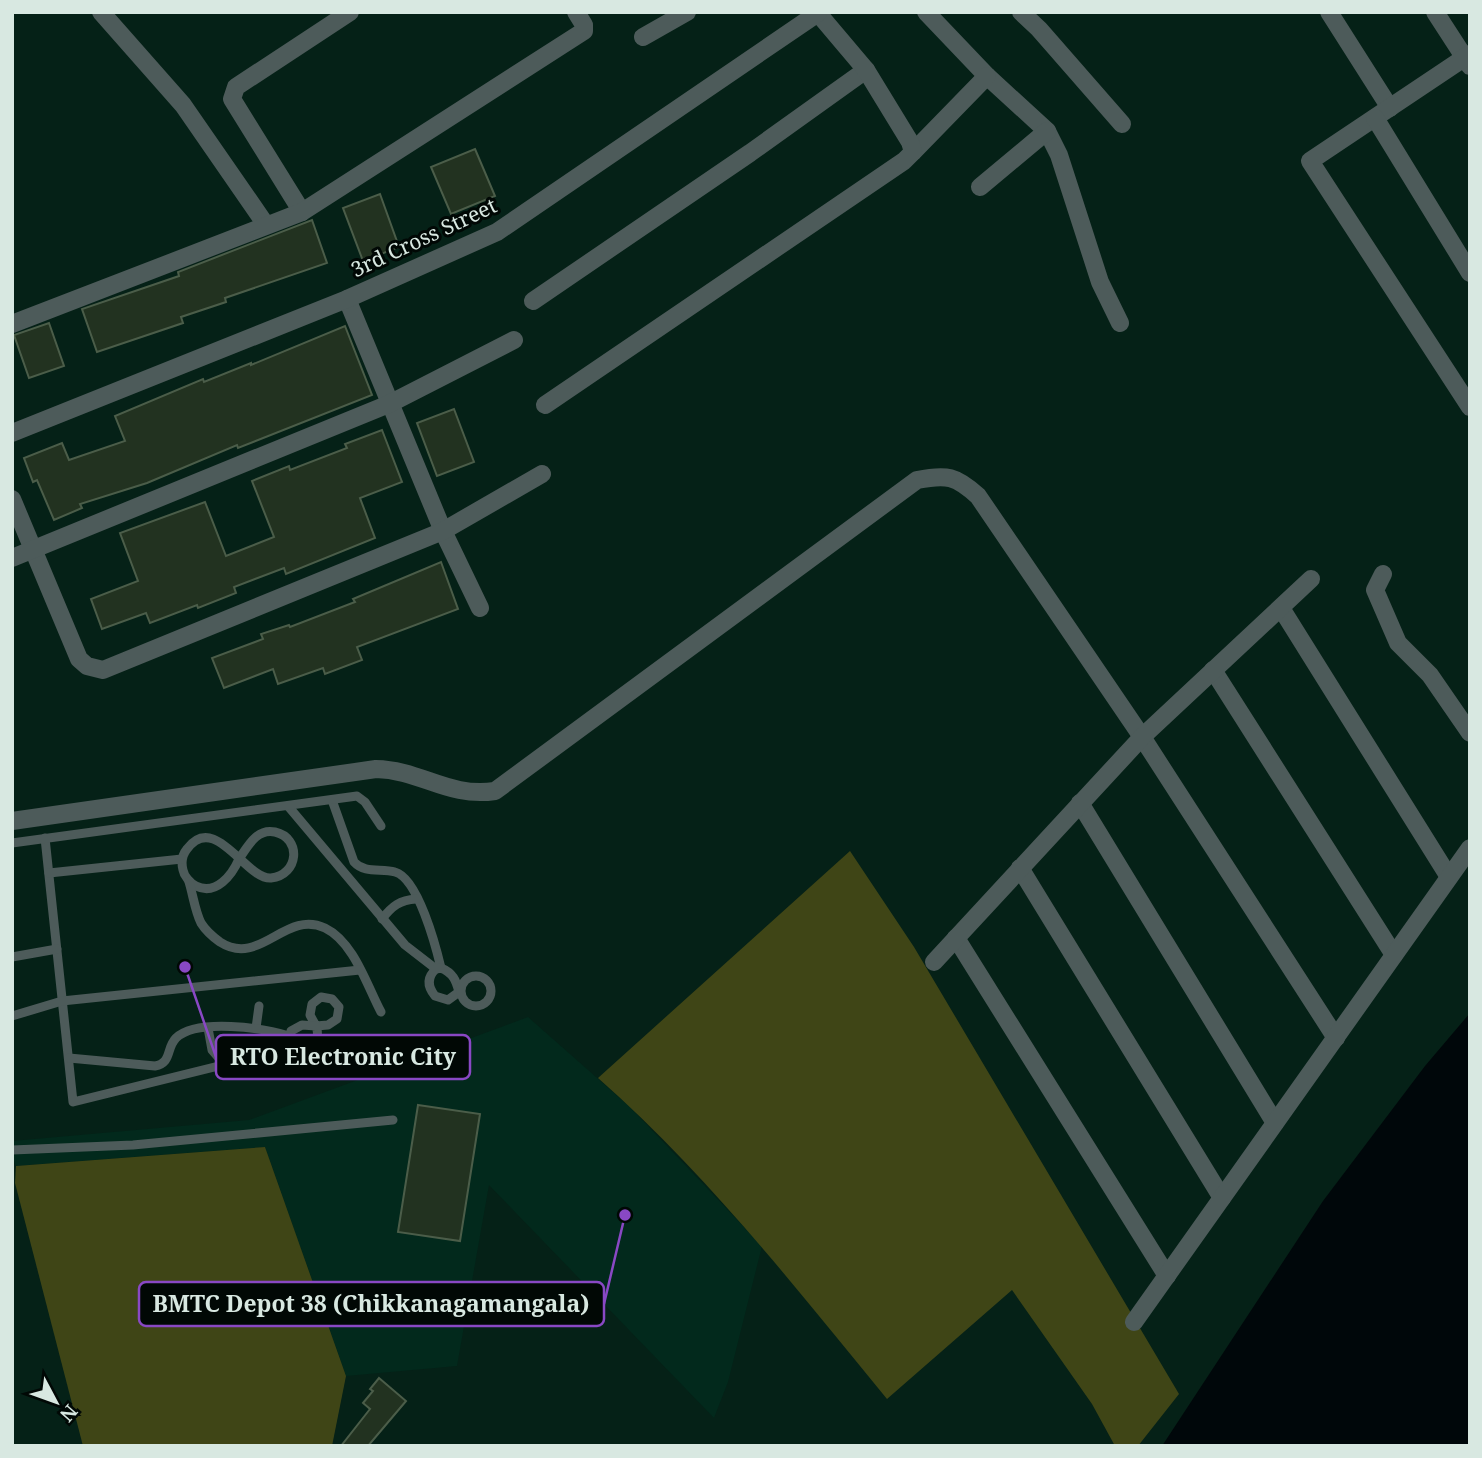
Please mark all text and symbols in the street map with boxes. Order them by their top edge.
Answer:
street label: 3rd Cross Street [346,191,501,283]
callout: RTO Electronic City [216,1035,470,1079]
text: RTO Electronic City [230,1040,457,1072]
callout: BMTC Depot 38 (Chikkanagamangala) [139,1282,604,1326]
text: BMTC Depot 38 (Chikkanagamangala) [153,1287,589,1319]
north arrow [21,1367,91,1437]
text: N [54,1399,84,1427]

